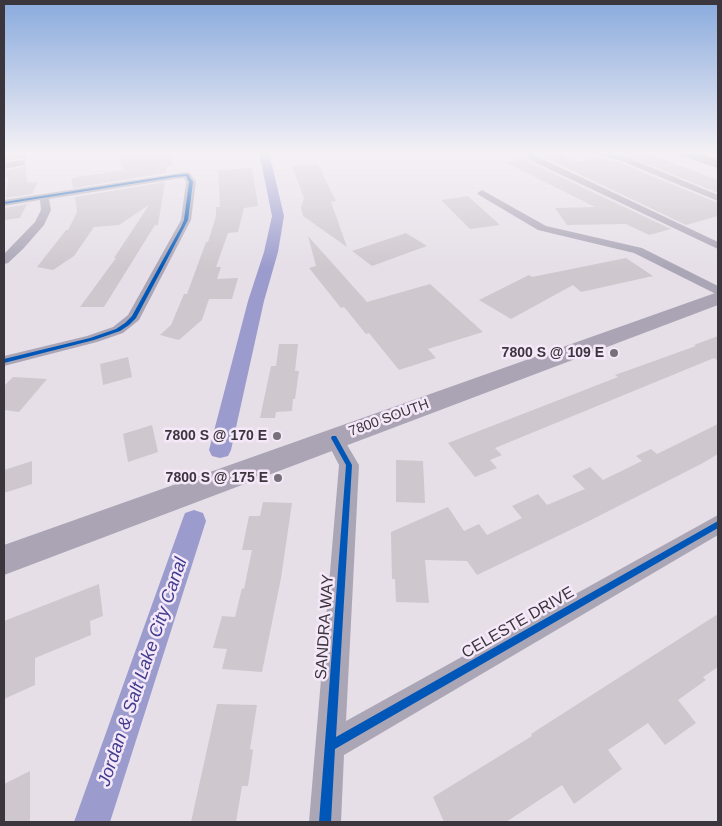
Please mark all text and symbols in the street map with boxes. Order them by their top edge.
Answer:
place label: 7800 S @ 109 E [502,345,604,361]
marker: 7800 S @ 109 E [608,347,620,359]
street label: 7800 SOUTH [347,396,431,440]
place label: 7800 S @ 170 E [165,428,267,444]
marker: 7800 S @ 170 E [271,430,283,442]
place label: 7800 S @ 175 E [166,470,268,486]
marker: 7800 S @ 175 E [272,472,284,484]
water label: Jordan & Salt Lake City Canal [94,555,192,789]
street label: SANDRA WAY [312,574,338,680]
street label: CELESTE DRIVE [459,583,577,663]

